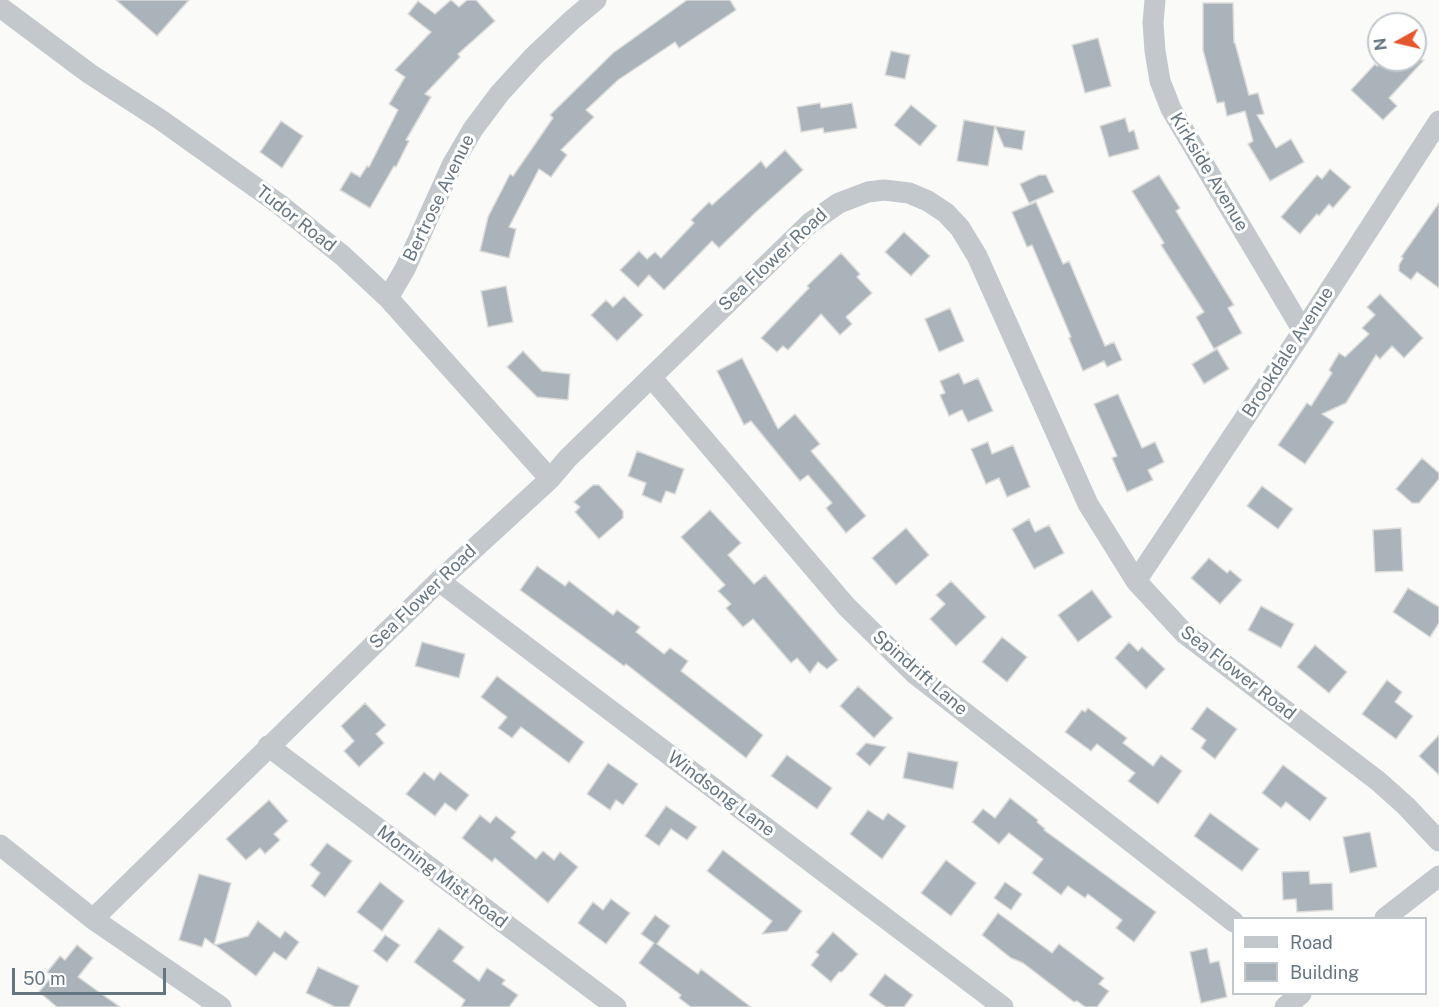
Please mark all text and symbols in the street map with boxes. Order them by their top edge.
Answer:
north arrow [1367,12,1427,72]
text: N [1370,37,1391,52]
street label: Kirkside Avenue [1165,109,1253,235]
street label: Bertrose Avenue [399,131,479,265]
street label: Tudor Road [252,181,340,257]
street label: Sea Flower Road [714,204,832,316]
street label: Brookdale Avenue [1238,283,1338,421]
street label: Sea Flower Road [365,540,481,654]
street label: Sea Flower Road [1176,621,1300,725]
street label: Spindrift Lane [868,626,972,720]
street label: Windsong Lane [663,747,779,841]
street label: Morning Mist Road [373,821,511,933]
legend [1232,917,1427,995]
text: Road [1290,932,1333,953]
scale bar [15,956,170,994]
text: Building [1290,962,1359,983]
text: 50 m [23,968,66,989]

